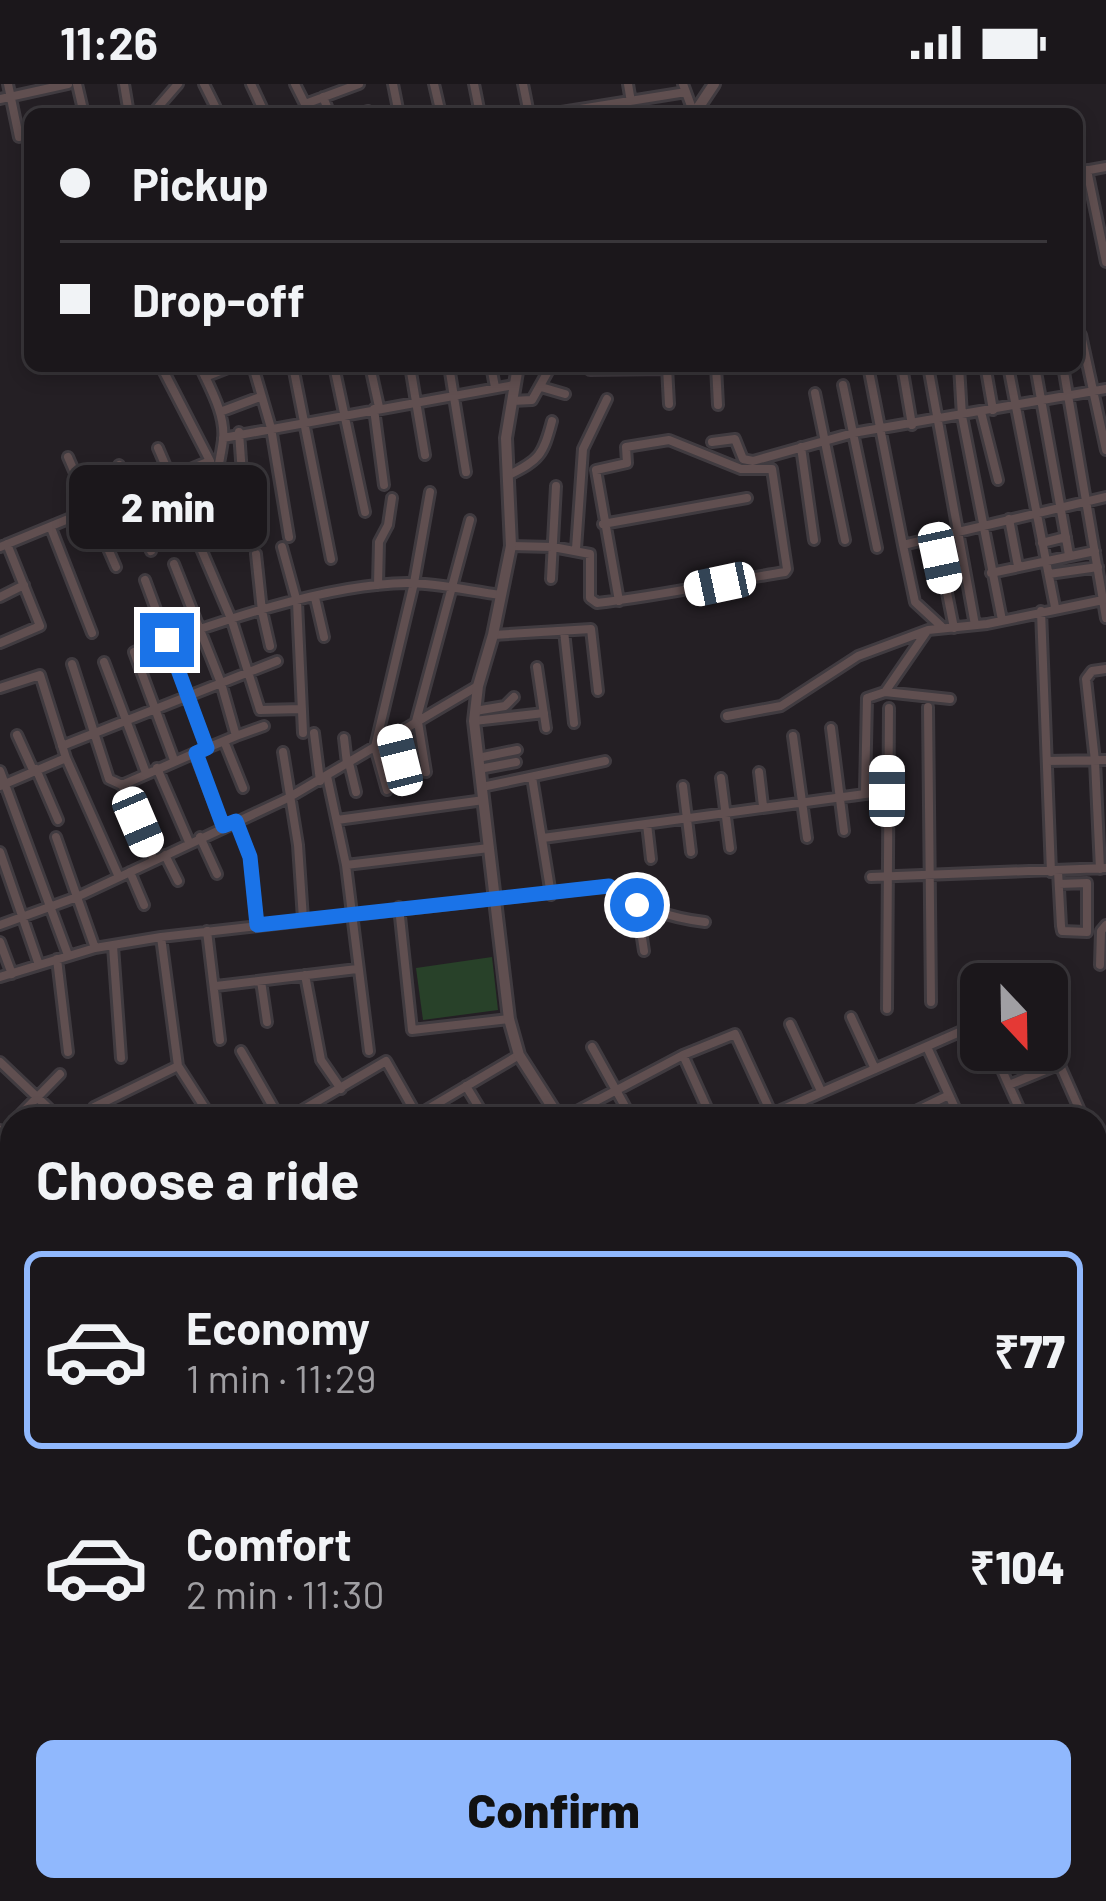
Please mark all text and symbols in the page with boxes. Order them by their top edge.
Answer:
text: 11:26 [60,15,158,69]
text: Pickup [132,156,269,210]
text: Drop-off [132,272,305,326]
callout: 2 min [68,466,266,550]
text: 2 min [121,483,215,530]
car [915,519,965,597]
car [681,559,759,609]
route end [140,613,194,667]
car [374,721,426,799]
car [869,755,905,827]
car [107,782,169,862]
route start [610,878,664,932]
north arrow [960,963,1068,1071]
map controls [960,963,1068,1071]
text: Choose a ride [36,1146,360,1211]
icon: car [42,1296,150,1404]
text: Economy [186,1300,370,1354]
text: ₹77 [994,1323,1065,1377]
text: 1 min · 11:29 [186,1354,376,1401]
icon: car [42,1512,150,1620]
text: Comfort [186,1516,352,1570]
text: ₹104 [970,1539,1065,1593]
text: 2 min · 11:30 [186,1570,384,1617]
button: Confirm [36,1740,1071,1878]

